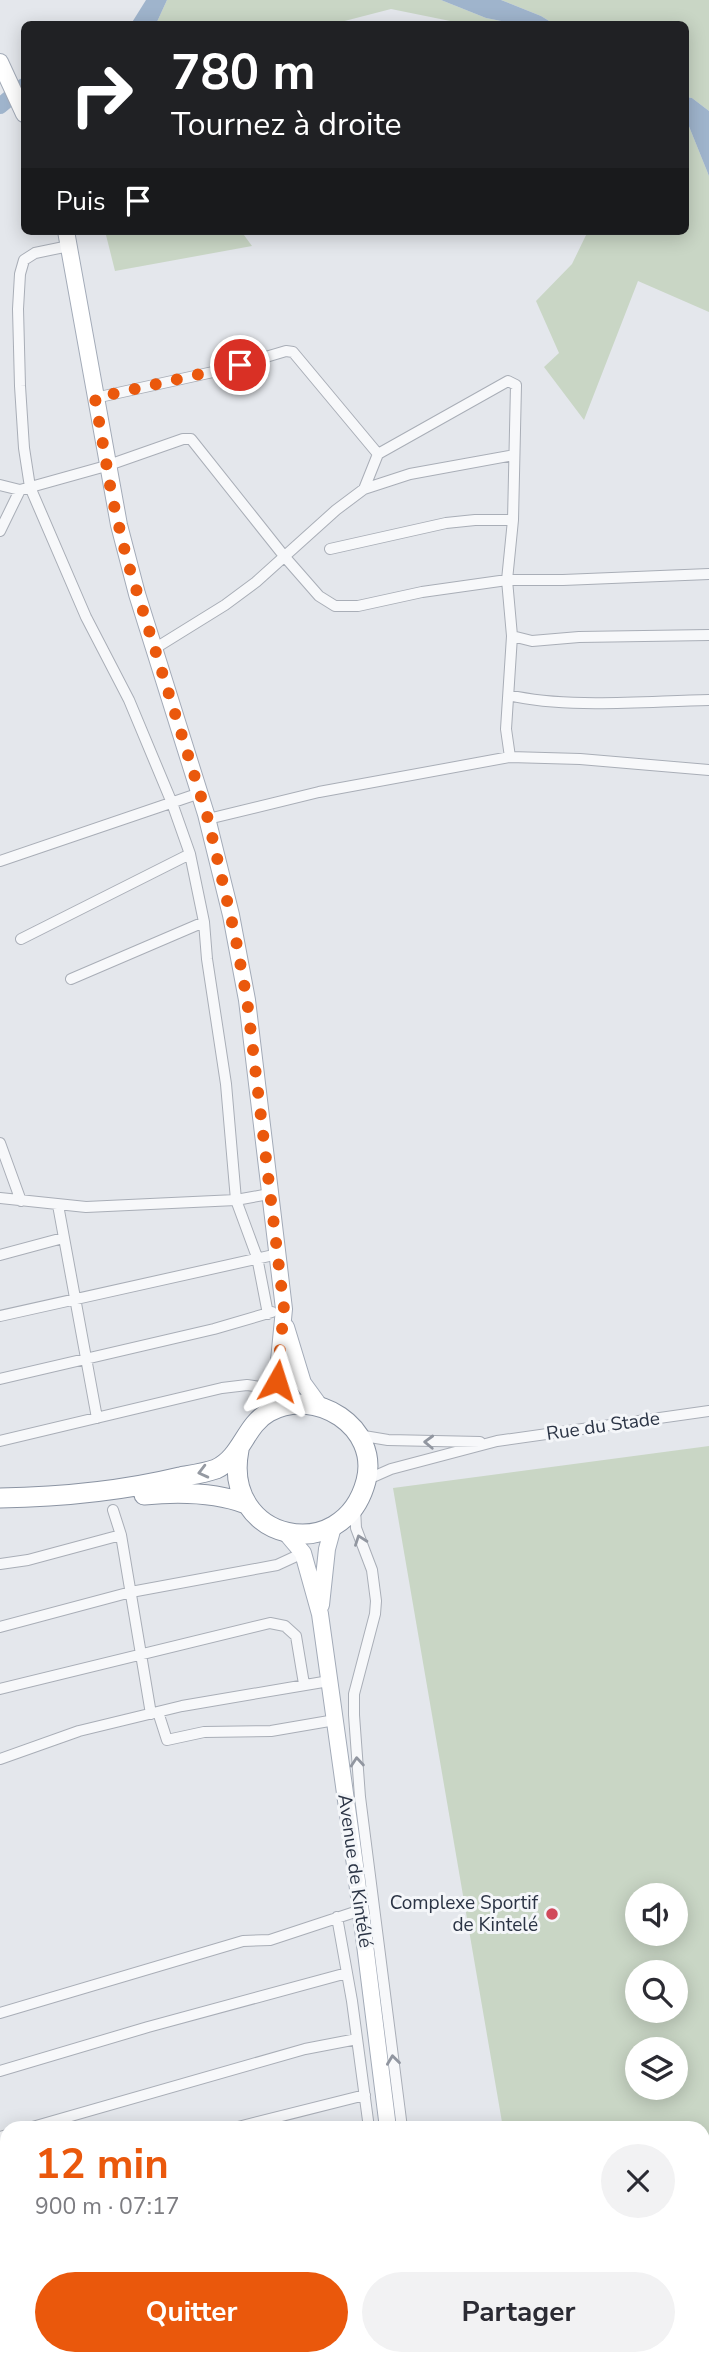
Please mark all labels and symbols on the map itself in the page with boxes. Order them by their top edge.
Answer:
pin [210,335,270,395]
position arrow [240,1344,314,1418]
street label: Rue du Stade [544,1405,662,1447]
one-way arrow [423,1434,434,1449]
one-way arrow [198,1464,210,1478]
one-way arrow [354,1534,368,1546]
one-way arrow [350,1756,365,1767]
street label: Avenue de Kintélé [331,1792,379,1950]
place label: Complexe Sportif de Kintelé [390,1890,539,1938]
marker: Complexe Sportif de Kintelé [544,1906,560,1922]
one-way arrow [385,2055,400,2066]

